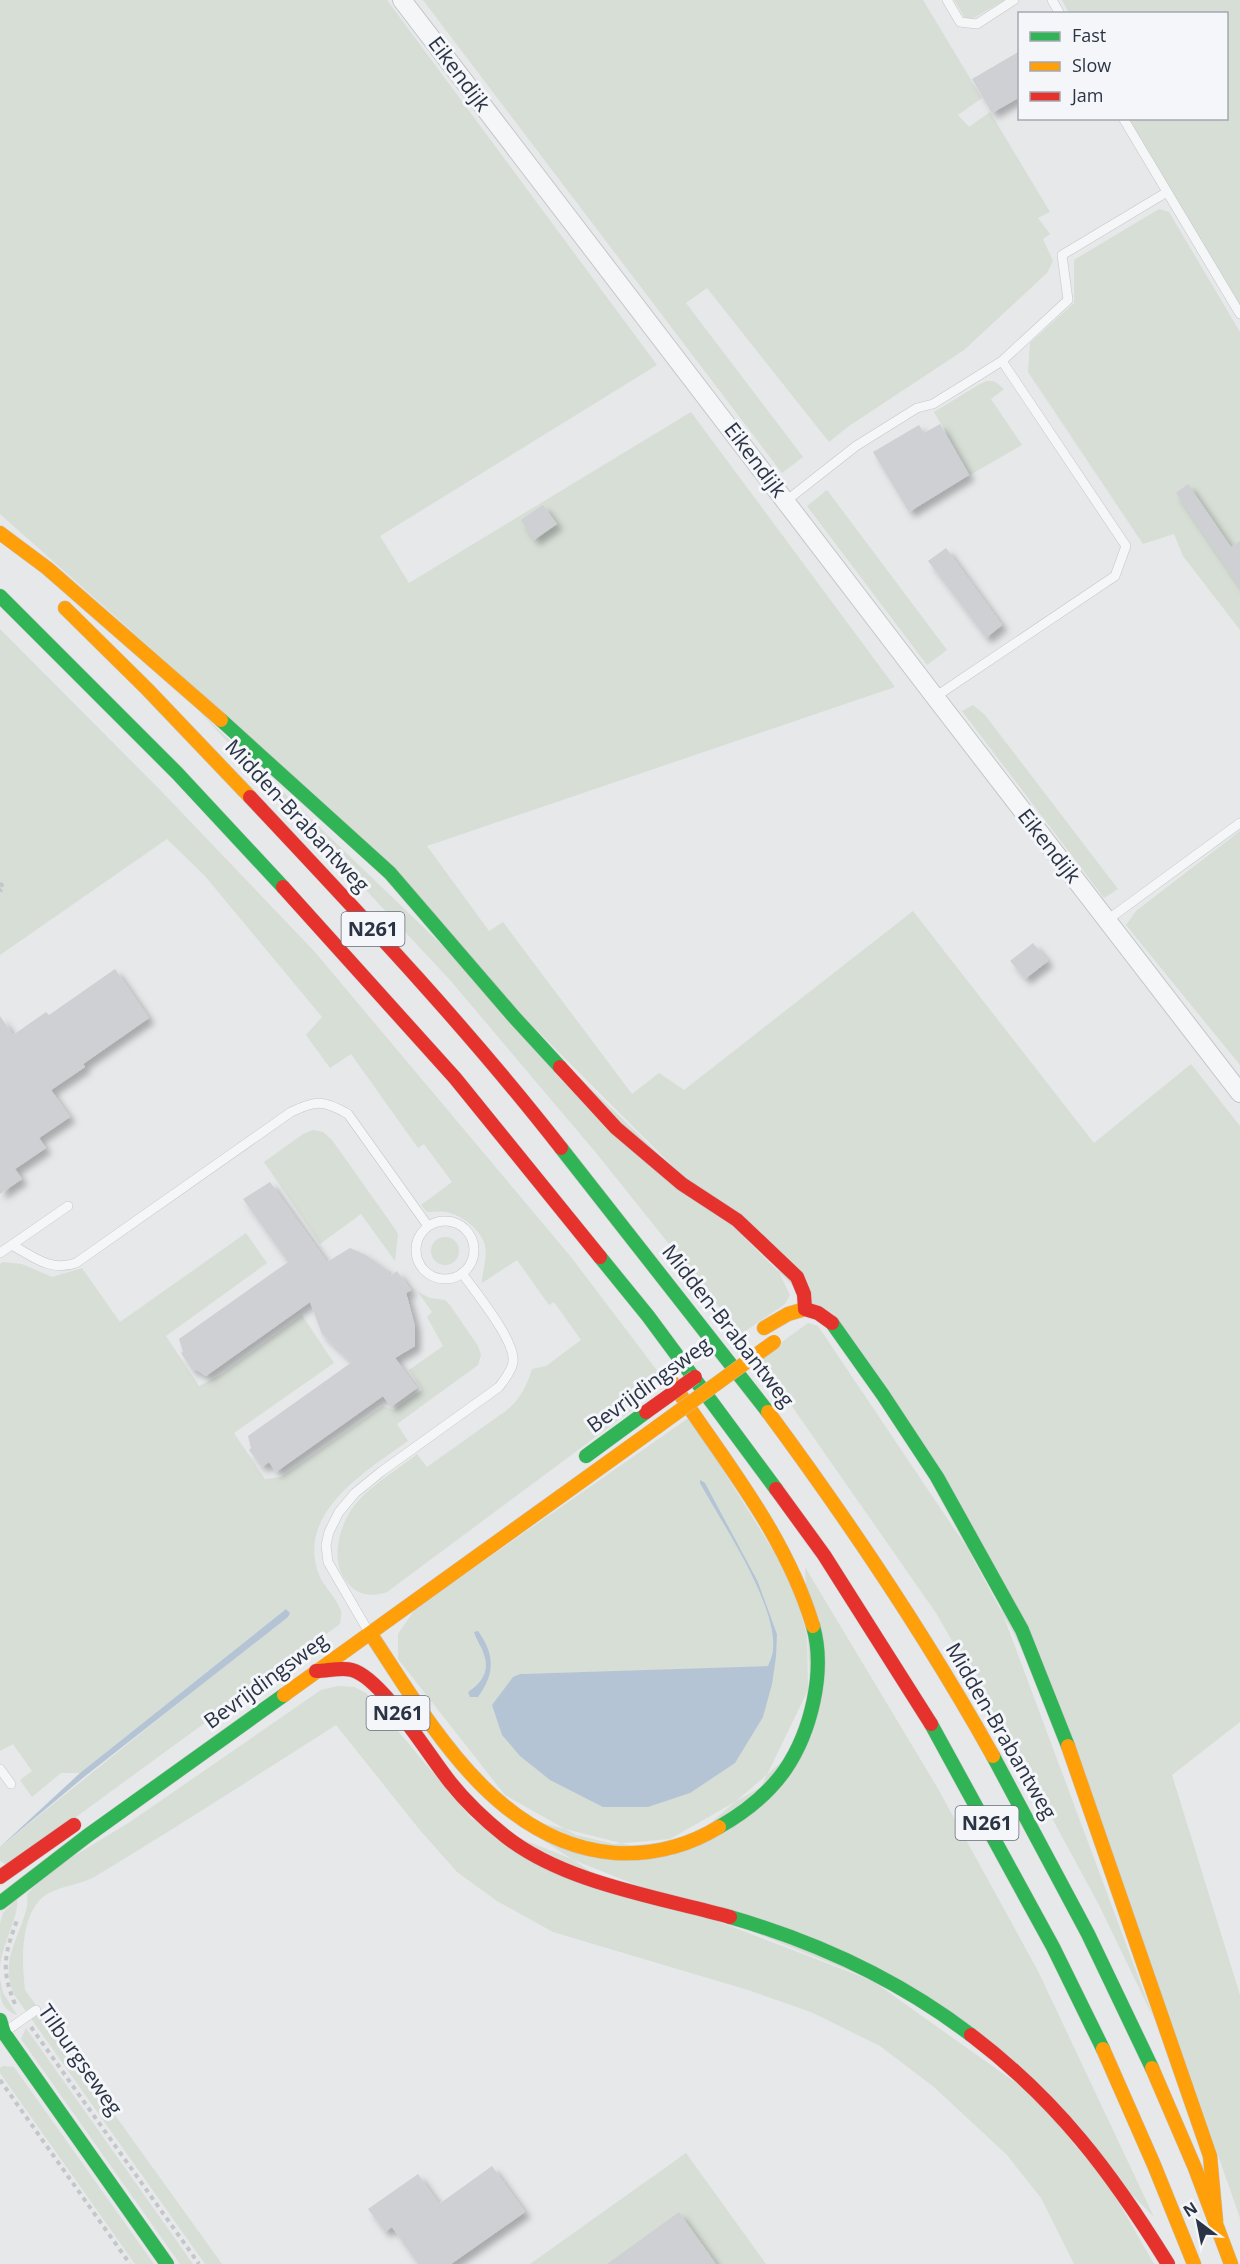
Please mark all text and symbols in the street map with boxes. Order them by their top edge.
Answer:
legend [1018,12,1228,120]
text: Fast [1072,23,1106,47]
street label: Eikendijk [422,30,497,117]
text: Slow [1072,53,1111,77]
text: Jam [1070,83,1104,107]
street label: Eikendijk [718,416,793,503]
street label: Midden-Brabantweg [219,733,376,898]
street label: Eikendijk [1012,802,1088,888]
road number: N261 [342,912,404,946]
street label: Midden-Brabantweg [656,1238,801,1413]
street label: Bevrijdingsweg [581,1330,716,1439]
street label: Bevrijdingsweg [198,1626,333,1735]
street label: Midden-Brabantweg [940,1637,1064,1824]
road number: N261 [366,1696,430,1730]
road number: N261 [956,1806,1018,1840]
street label: Tilburgseweg [32,1998,129,2120]
north arrow [1168,2192,1228,2252]
text: N [1179,2197,1201,2222]

